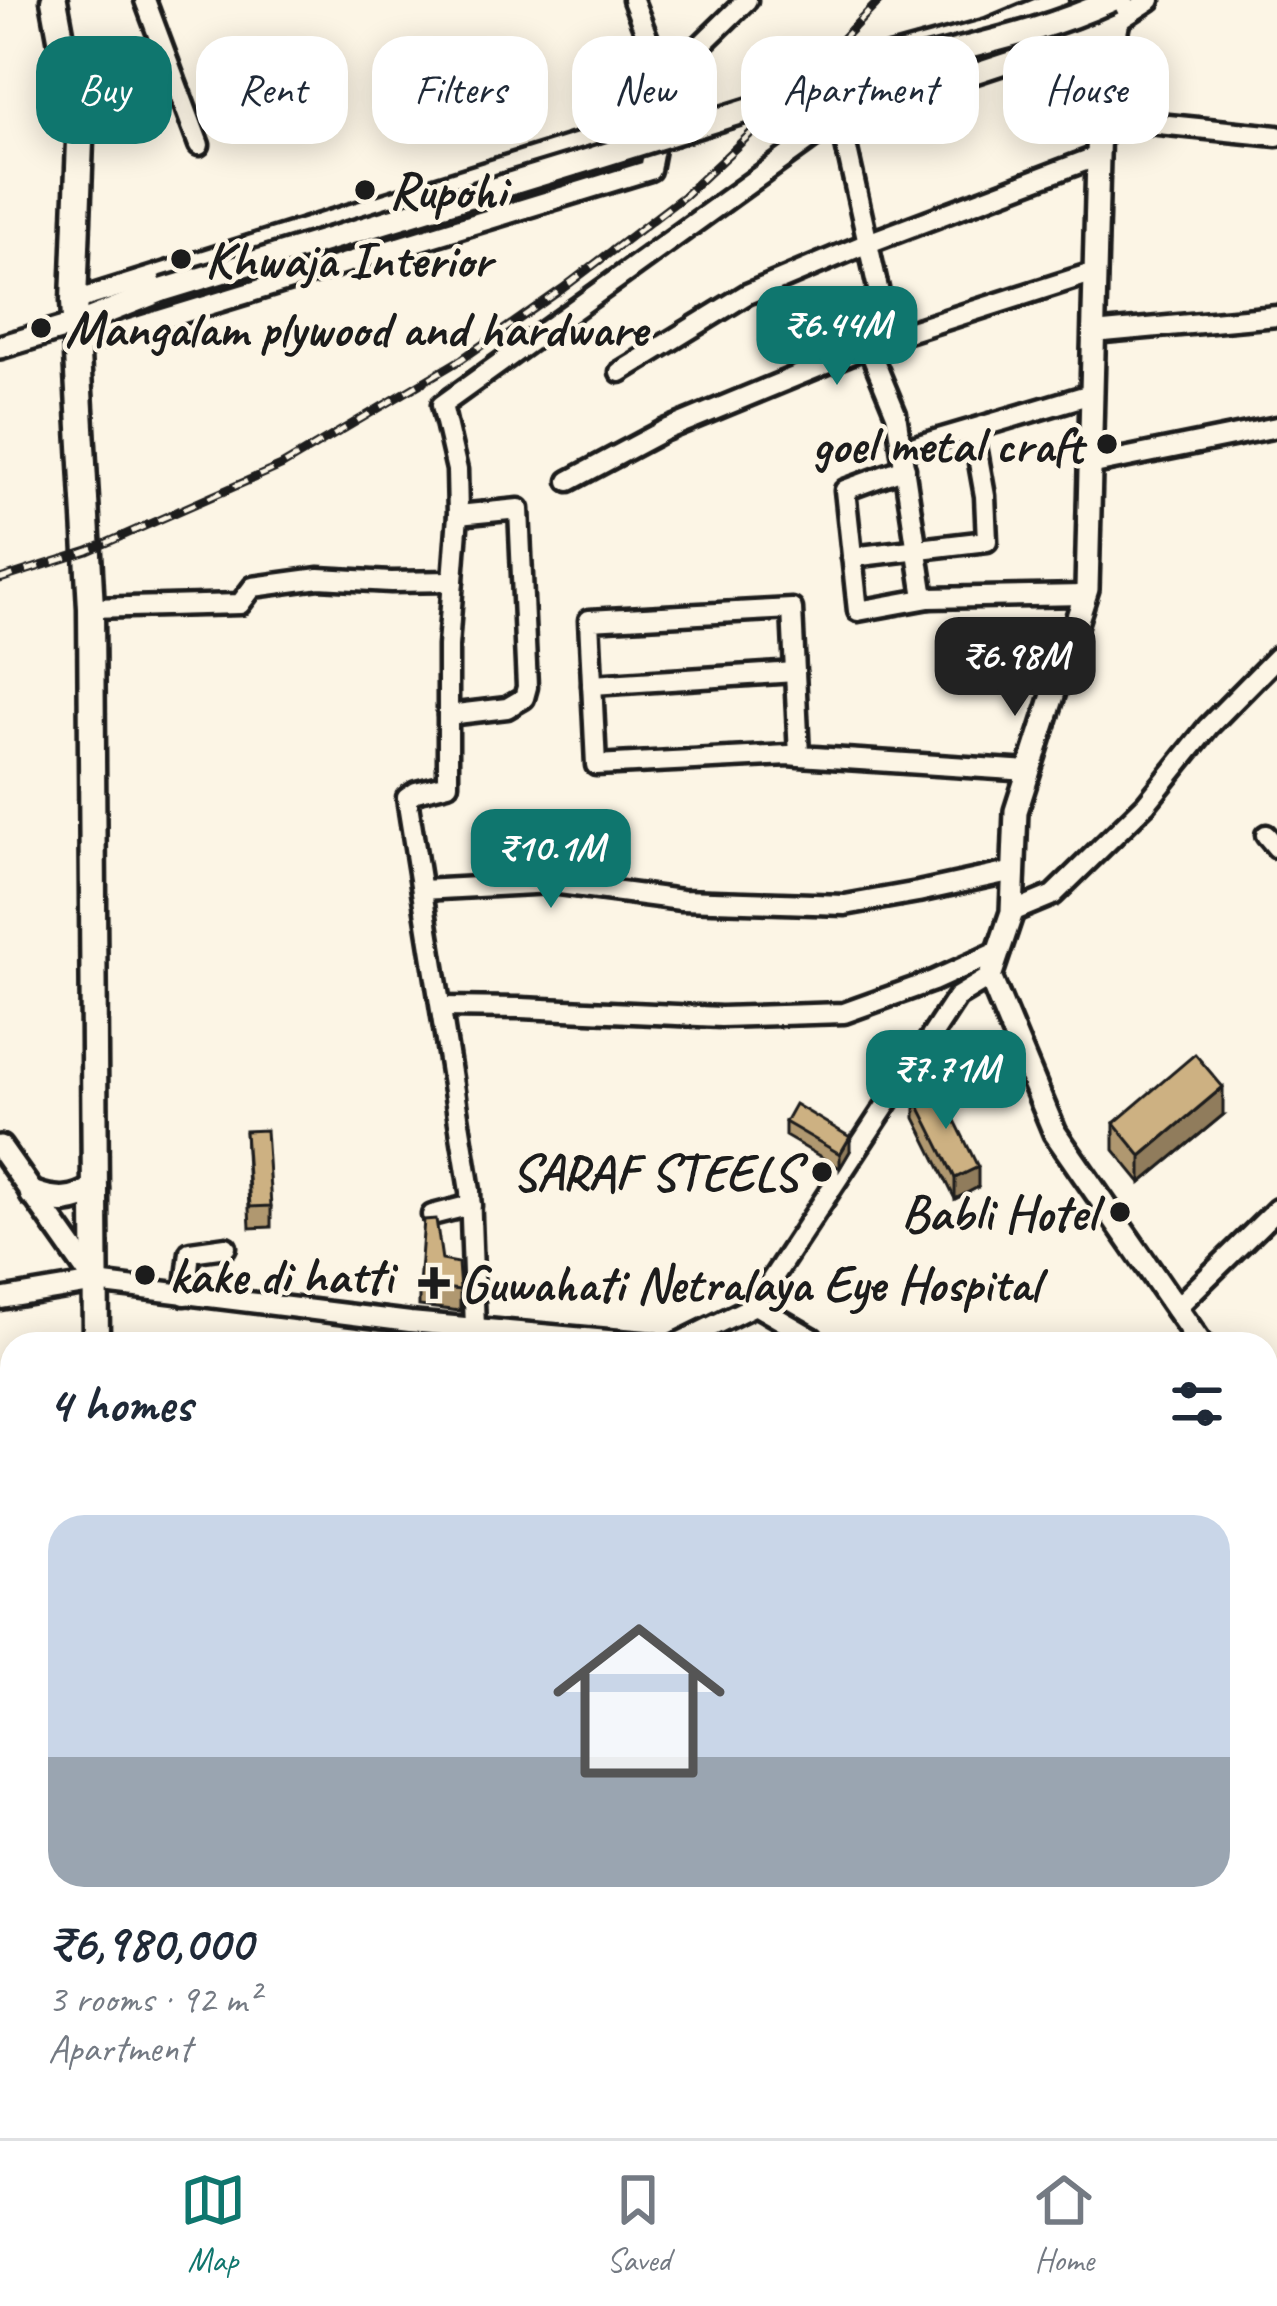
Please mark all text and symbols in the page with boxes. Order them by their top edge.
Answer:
chip: Buy [36,36,172,144]
chip: Rent [196,36,348,144]
chip: Filters [372,36,548,144]
chip: New [572,36,717,144]
chip: Apartment [741,36,979,144]
chip: House [1003,36,1169,144]
place label: Rupohi [389,159,512,223]
marker: Rupohi [352,177,378,203]
place label: Khwaja Interior [205,228,497,292]
marker: Khwaja Interior [168,246,194,272]
pin: ₹6.44M [739,286,935,388]
place label: Mangalam plywood and hardware [65,297,651,361]
text: ₹6.44M [783,300,891,349]
marker: Mangalam plywood and hardware [28,315,54,341]
place label: goel metal craft [812,413,1088,477]
marker: goel metal craft [1094,431,1120,457]
pin: ₹6.98M [917,617,1113,719]
text: ₹6.98M [962,631,1068,680]
pin: ₹10.1M [453,809,649,911]
text: ₹10.1M [498,823,604,872]
pin: ₹7.71M [848,1030,1044,1132]
text: ₹7.71M [893,1044,999,1093]
place label: SARAF STEELS [512,1141,809,1205]
marker: SARAF STEELS [809,1159,835,1185]
place label: Babli Hotel [901,1181,1106,1245]
marker: Babli Hotel [1107,1199,1133,1225]
place label: kake di hatti [169,1244,399,1308]
place label: Guwahati Netralaya Eye Hospital [461,1252,1048,1316]
marker: kake di hatti [132,1262,158,1288]
marker: Guwahati Netralaya Eye Hospital [418,1267,450,1299]
icon: filters [1164,1371,1230,1437]
text: 4 homes [48,1372,192,1436]
icon: home [531,1593,747,1809]
text: ₹6,980,000 [48,1911,252,1975]
text: 3 rooms · 92 m² [48,1975,259,2024]
text: Apartment [48,2024,191,2073]
tab: Map [180,2167,246,2281]
tab: Saved [605,2167,671,2281]
tab: Home [1031,2167,1097,2281]

